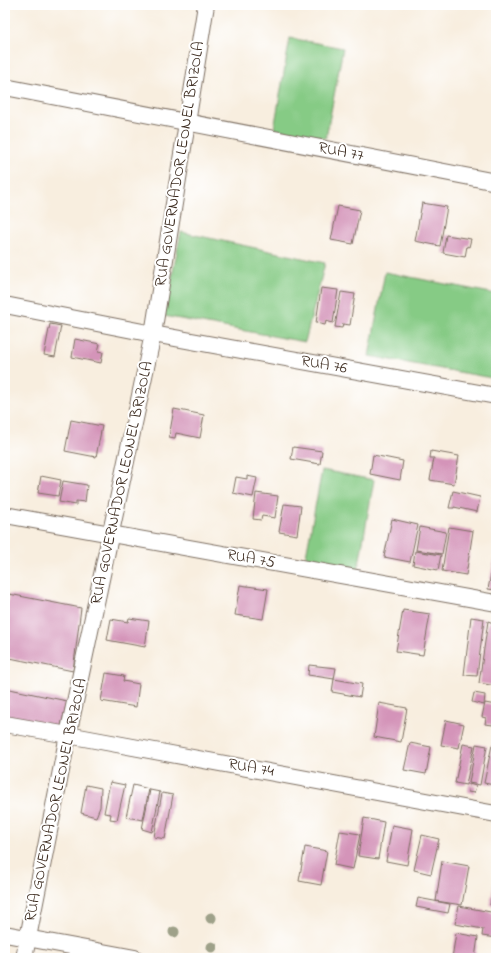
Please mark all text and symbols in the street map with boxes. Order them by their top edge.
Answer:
street label: RUA GOVERNADOR LEONEL BRIZOLA [149,39,211,289]
street label: RUA 77 [316,136,366,168]
street label: RUA 76 [299,349,349,381]
street label: RUA GOVERNADOR LEONEL BRIZOLA [84,359,160,607]
street label: RUA 75 [225,543,277,575]
street label: RUA GOVERNADOR LEONEL BRIZOLA [18,676,94,924]
street label: RUA 74 [226,752,276,784]

